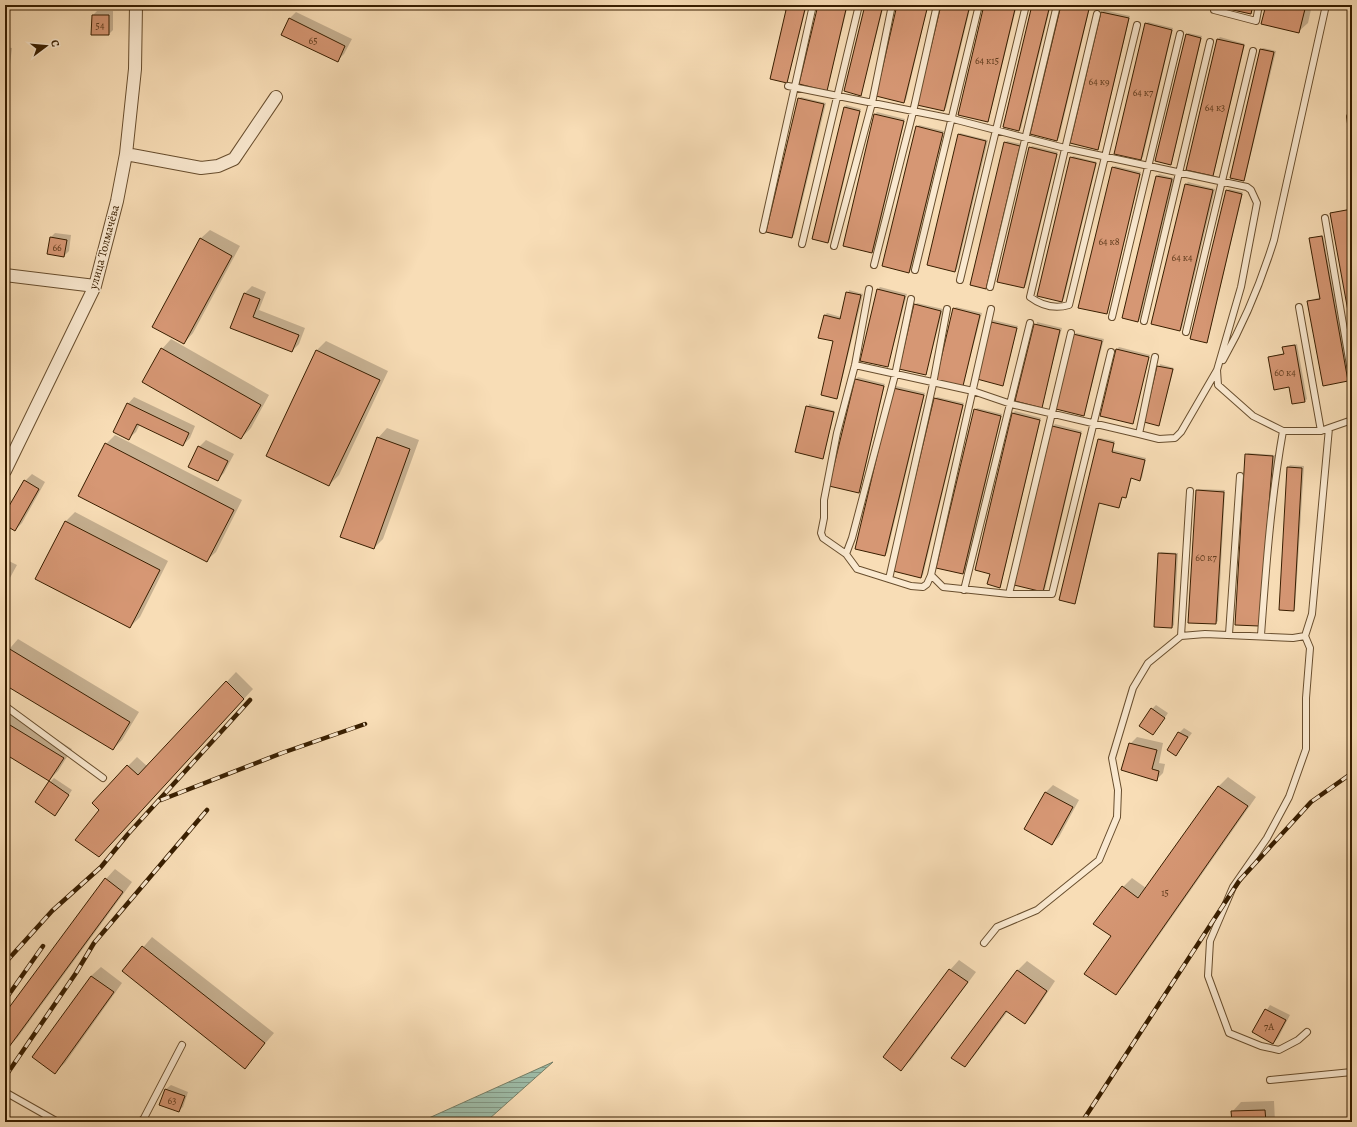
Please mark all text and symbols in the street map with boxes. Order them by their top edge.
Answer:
house number: 54 [96,19,105,32]
north arrow [26,26,66,66]
house number: 65 [309,34,317,47]
text: С [47,38,63,49]
house number: 64 к15 [975,54,999,67]
house number: 64 к9 [1089,75,1110,88]
house number: 64 к7 [1133,86,1154,99]
house number: 64 к3 [1205,101,1225,114]
street label: улица Толмачёва [85,203,123,292]
house number: 64 к8 [1098,235,1120,248]
house number: 66 [52,241,62,254]
house number: 64 к4 [1172,251,1193,264]
house number: 60 к4 [1274,366,1296,379]
house number: 60 к7 [1195,551,1217,564]
house number: 15 [1161,886,1169,899]
house number: 7А [1264,1020,1274,1033]
house number: 63 [168,1094,176,1107]

